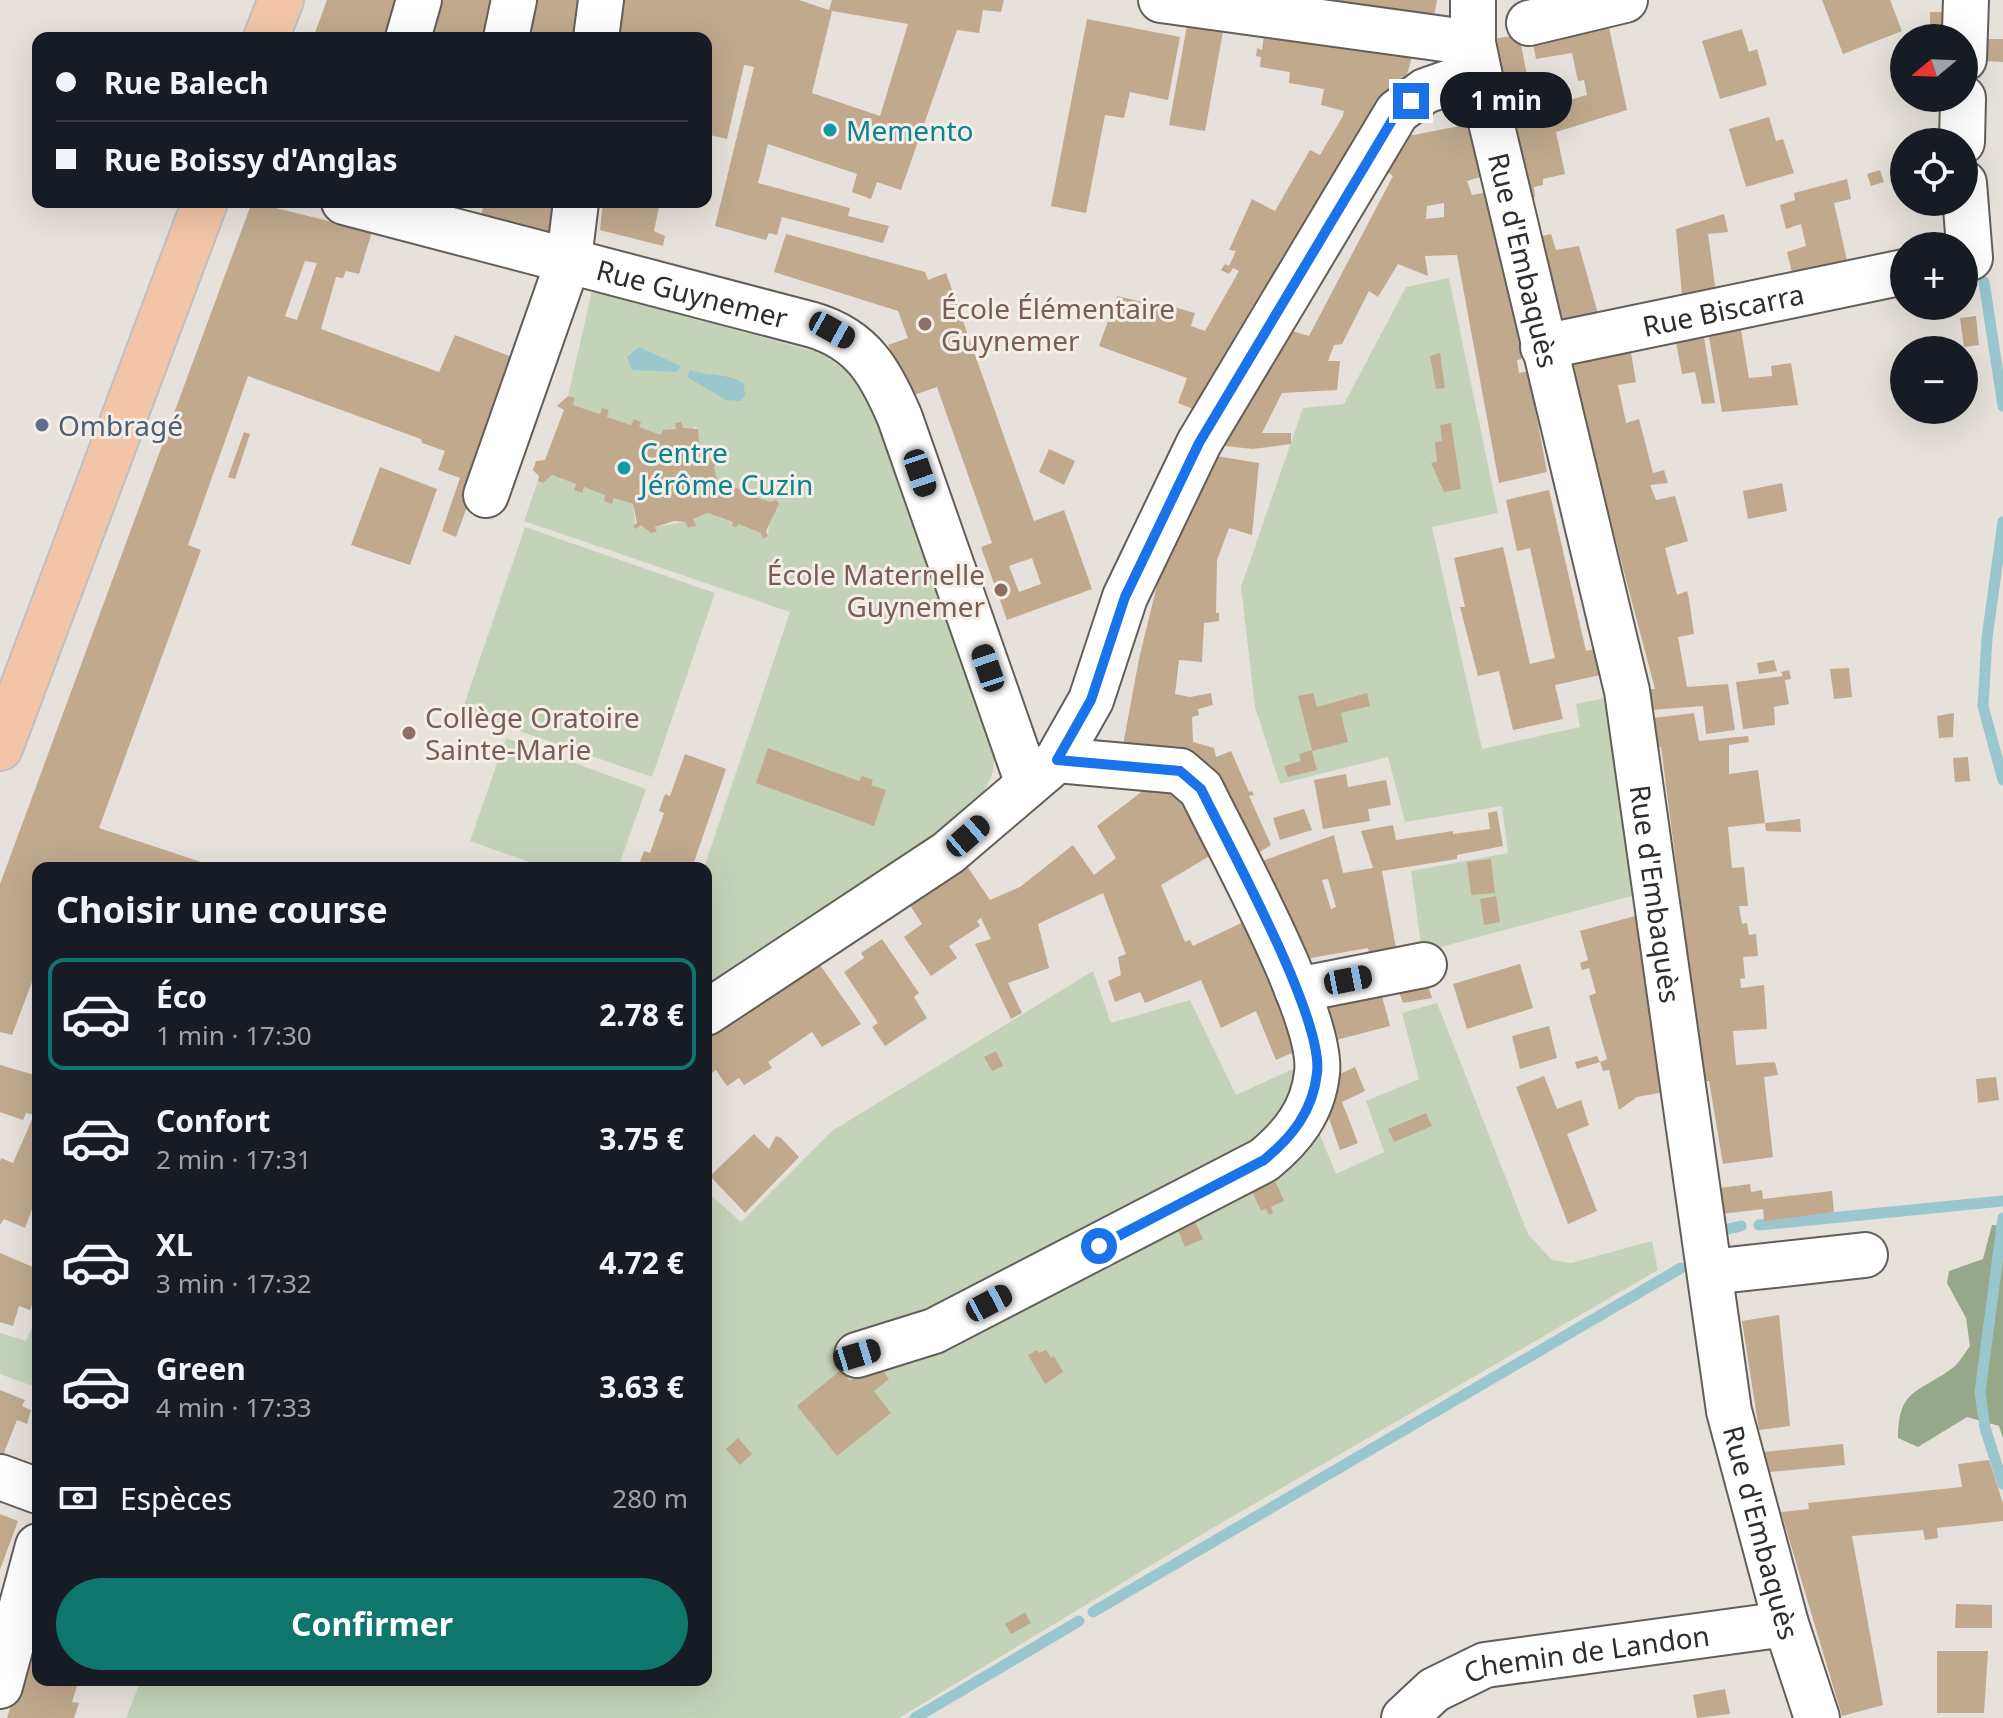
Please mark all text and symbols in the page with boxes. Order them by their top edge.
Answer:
north arrow [1890,24,1978,112]
map controls [1890,24,1978,424]
text: Rue Balech [104,62,269,103]
callout: 1 min [1439,73,1571,129]
text: 1 min [1470,82,1542,118]
route end [1393,83,1429,119]
place label: Memento [846,111,974,149]
marker: Memento [821,121,839,139]
button: locate [1890,128,1978,216]
text: Rue Boissy d'Anglas [104,139,398,180]
street label: Rue d'Embaquès [1480,149,1568,371]
button: + [1890,232,1978,320]
street label: Rue Guynemer [592,250,792,337]
street label: Rue Biscarra [1639,274,1807,345]
place label: École Élémentaire Guynemer [941,289,1175,359]
car [805,308,859,352]
marker: École Élémentaire Guynemer [916,315,934,333]
button: − [1890,336,1978,424]
place label: Ombragé [58,406,183,444]
marker: Ombragé [33,416,51,434]
place label: Centre Jérôme Cuzin [637,433,813,503]
car [901,446,939,500]
marker: Centre Jérôme Cuzin [615,459,633,477]
place label: École Maternelle Guynemer [767,555,985,625]
marker: École Maternelle Guynemer [992,581,1010,599]
car [969,641,1007,695]
place label: Collège Oratoire Sainte-Marie [425,698,640,768]
marker: Collège Oratoire Sainte-Marie [400,724,418,742]
street label: Rue d'Embaquès [1622,782,1690,1005]
car [942,811,994,861]
text: Choisir une course [56,885,388,934]
car [1322,964,1374,996]
text: Éco [156,976,207,1017]
icon: car [60,978,132,1050]
text: 2.78 € [599,994,684,1035]
text: 1 min · 17:30 [156,1017,312,1053]
text: Confort [156,1100,270,1141]
icon: car [60,1102,132,1174]
text: 3.75 € [599,1118,684,1159]
text: 2 min · 17:31 [156,1141,312,1177]
text: XL [156,1224,193,1265]
icon: car [60,1226,132,1298]
route start [1081,1228,1117,1264]
text: 4.72 € [599,1242,684,1283]
text: 3 min · 17:32 [156,1265,312,1301]
car [962,1281,1016,1325]
car [831,1337,883,1373]
text: Green [156,1348,246,1389]
icon: car [60,1350,132,1422]
text: 3.63 € [599,1366,684,1407]
text: 4 min · 17:33 [156,1389,312,1425]
street label: Rue d'Embaquès [1715,1421,1809,1644]
icon: cash [56,1476,100,1520]
text: Espèces [120,1478,232,1519]
text: 280 m [612,1480,688,1516]
button: Confirmer [56,1578,688,1670]
street label: Chemin de Landon [1457,1616,1712,1692]

